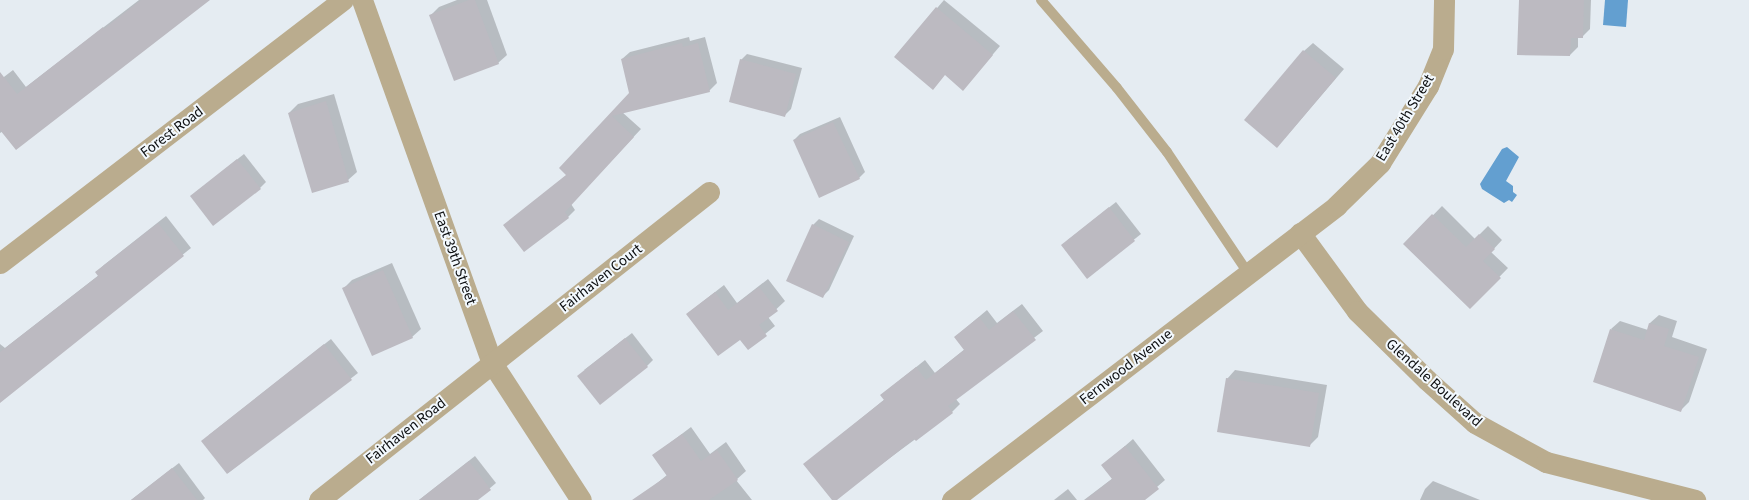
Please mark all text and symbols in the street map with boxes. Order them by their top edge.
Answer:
street label: East 40th Street [1372,71,1438,165]
street label: Forest Road [137,103,207,161]
street label: East 39th Street [430,209,480,307]
street label: Fairhaven Court [556,240,646,316]
street label: Fernwood Avenue [1076,325,1176,409]
street label: Glendale Boulevard [1382,335,1486,431]
street label: Fairhaven Road [362,394,450,468]

